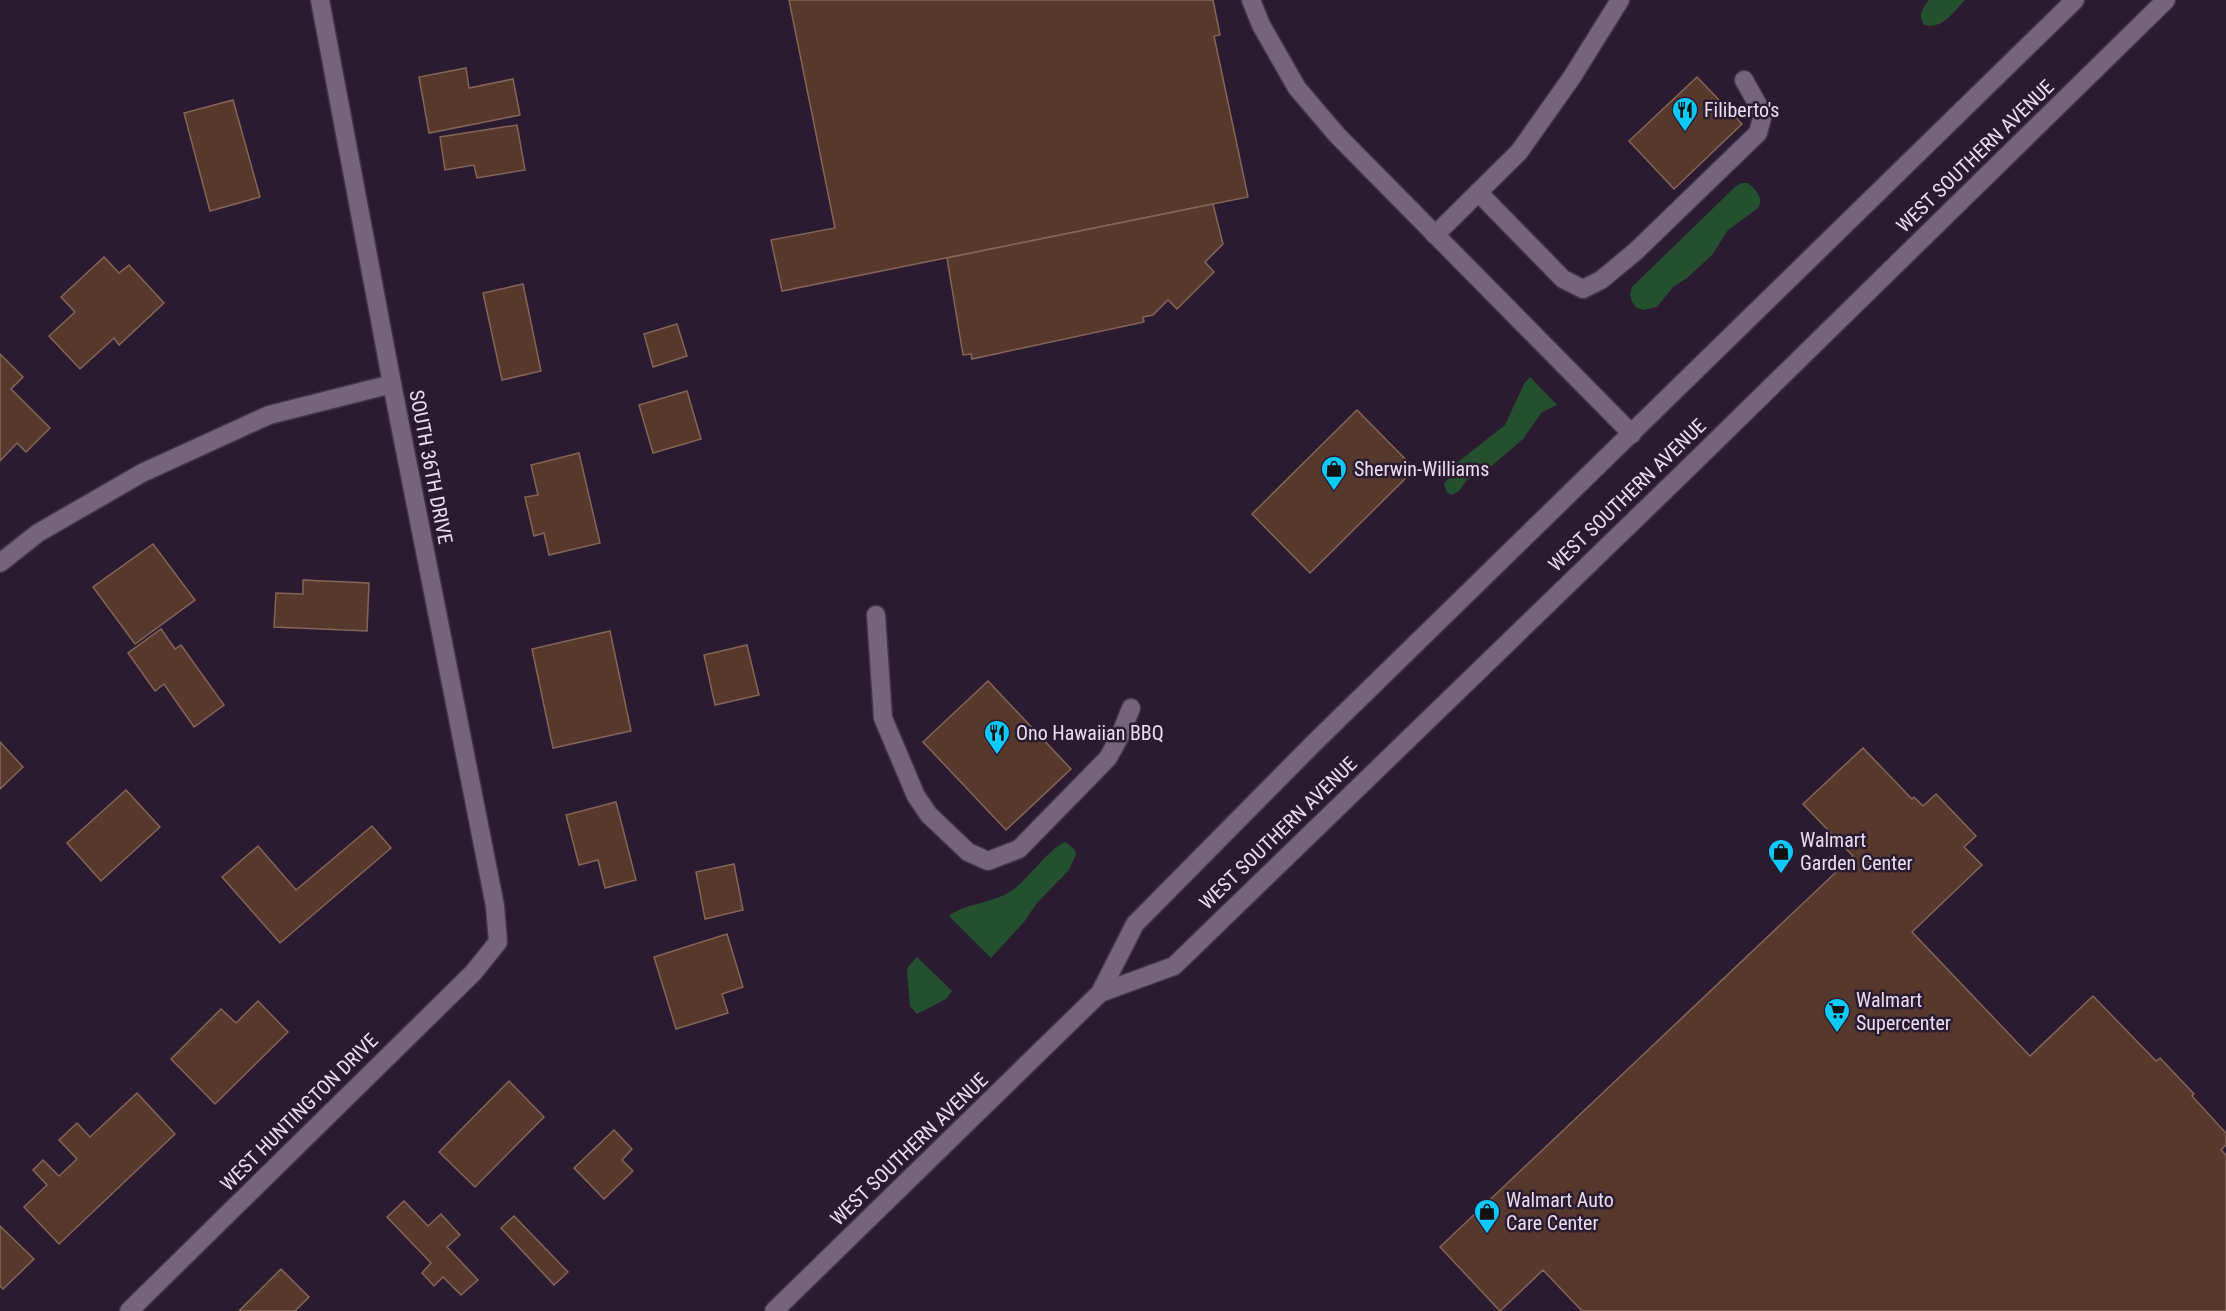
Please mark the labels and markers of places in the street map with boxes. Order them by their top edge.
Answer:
restaurant icon: Filiberto's [1670,95,1700,133]
place label: Filiberto's [1704,98,1779,122]
shop icon: Sherwin-Williams [1319,454,1349,492]
place label: Sherwin-Williams [1354,457,1489,481]
restaurant icon: Ono Hawaiian BBQ [982,718,1012,756]
place label: Ono Hawaiian BBQ [1016,721,1164,745]
place label: Walmart Garden Center [1800,828,1913,875]
shop icon: Walmart Garden Center [1766,837,1796,875]
place label: Walmart Supercenter [1856,988,1951,1035]
supermarket icon: Walmart Supercenter [1822,996,1852,1034]
place label: Walmart Auto Care Center [1506,1188,1614,1235]
shop icon: Walmart Auto Care Center [1472,1197,1502,1235]

